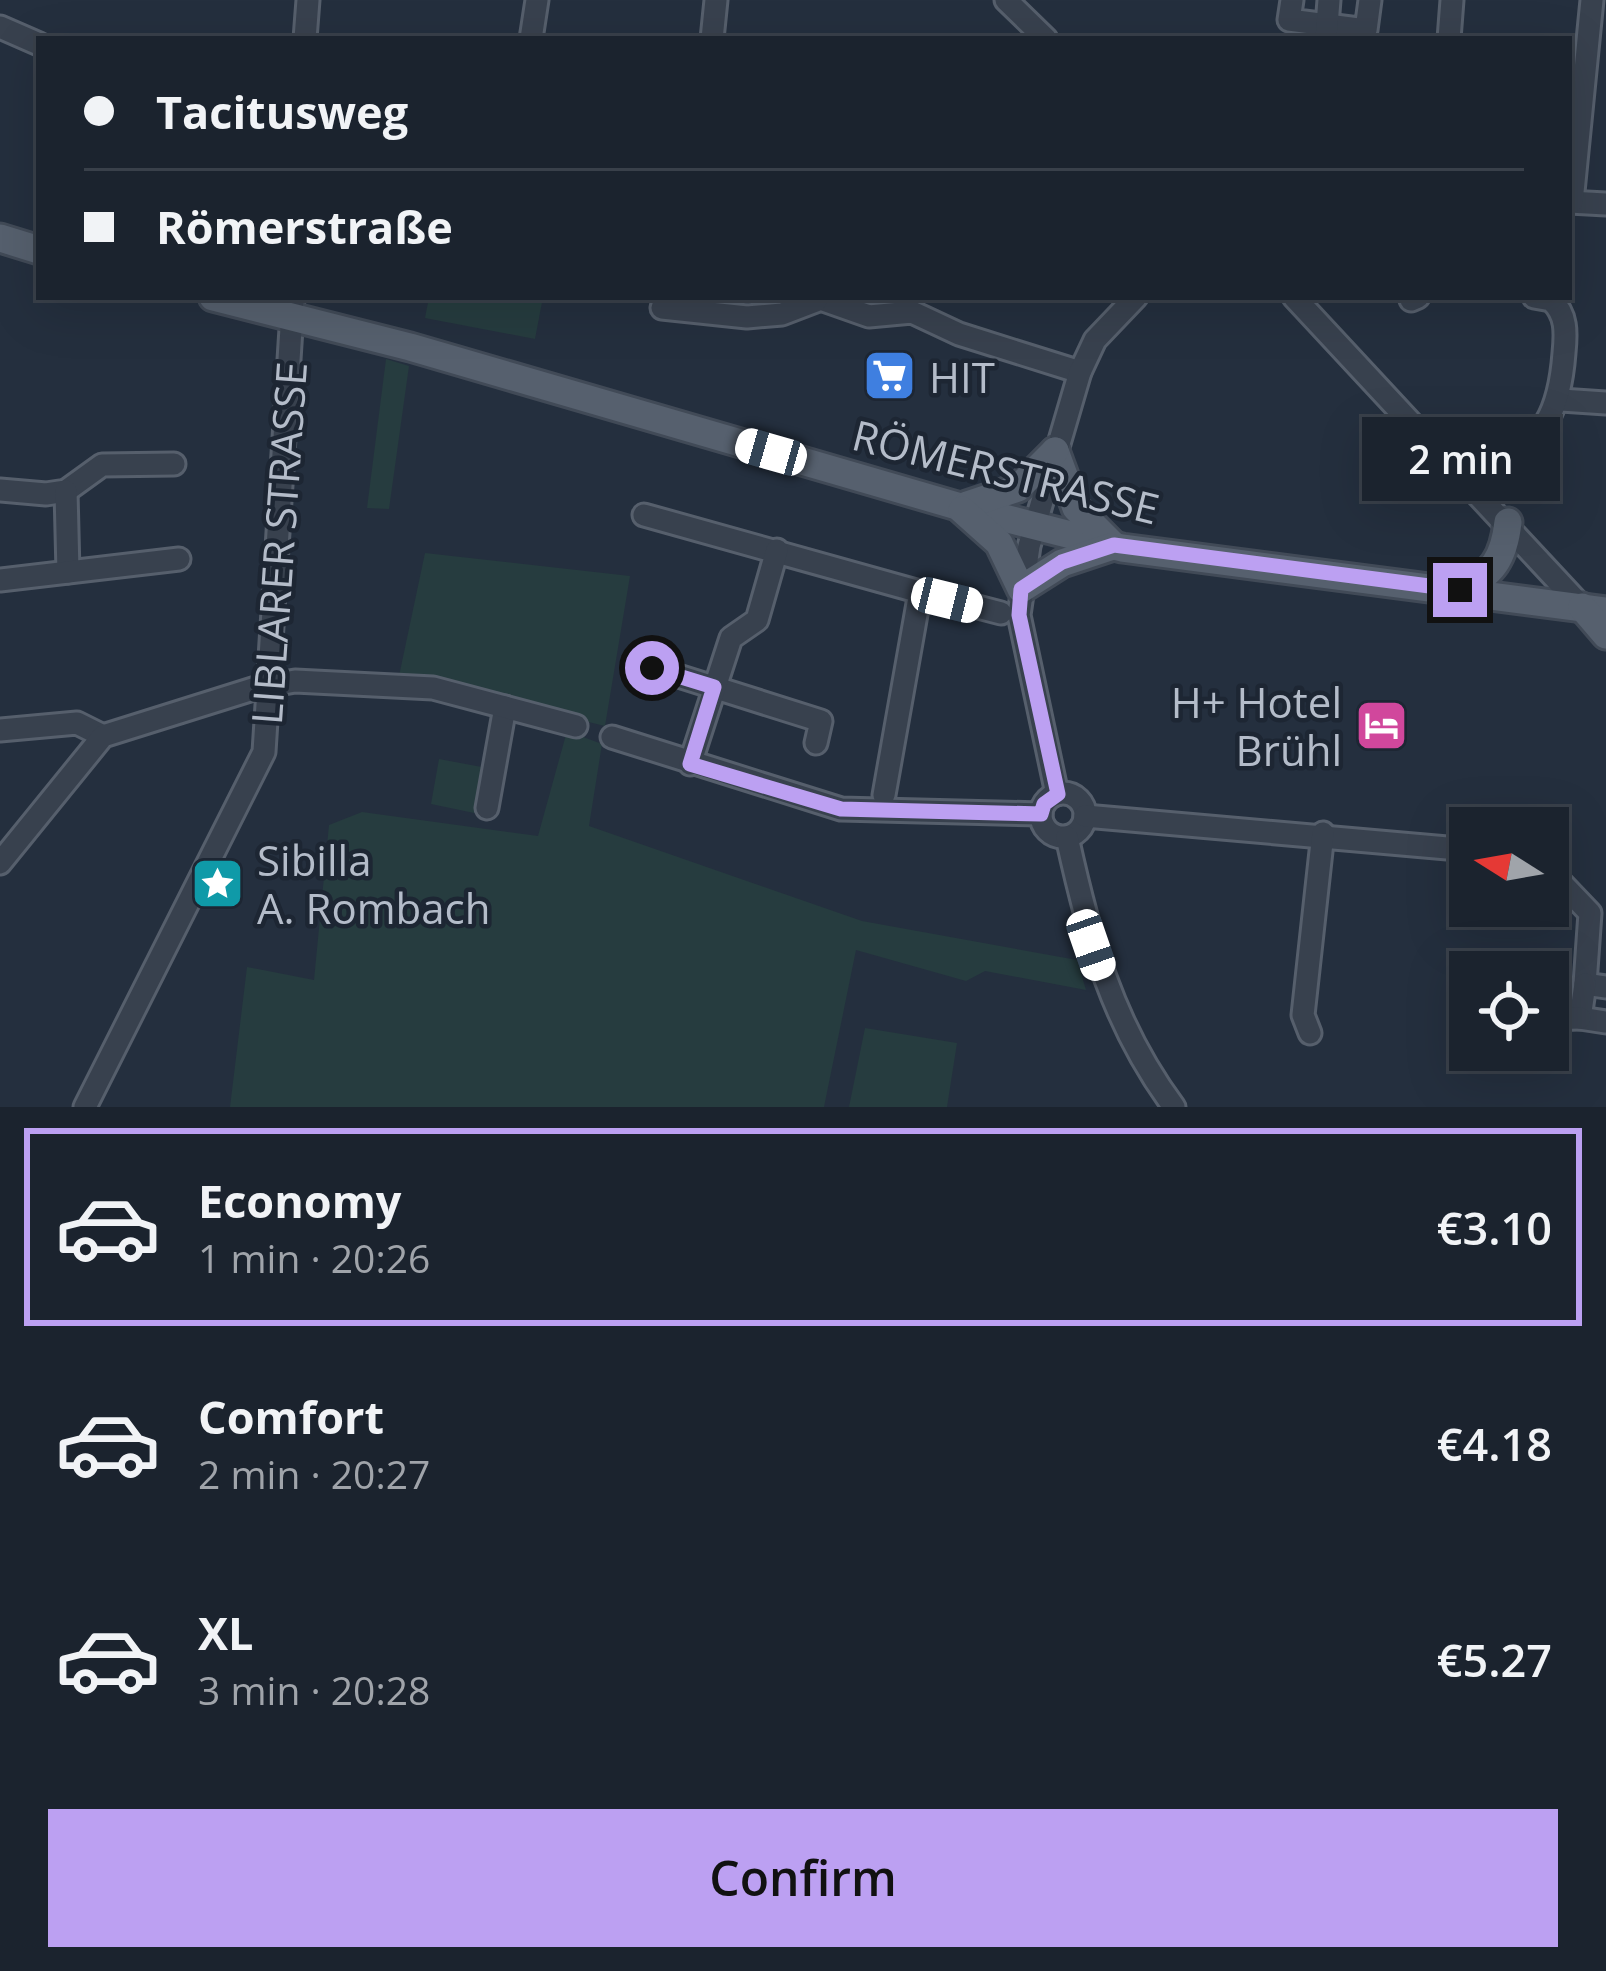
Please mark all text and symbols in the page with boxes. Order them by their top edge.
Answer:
text: Tacitusweg [156,81,408,142]
text: Römerstraße [156,196,453,257]
supermarket icon: HIT [862,348,918,404]
place label: HIT [929,348,995,405]
street label: LIBLARER STRASSE [237,360,319,726]
street label: RÖMERSTRASSE [847,405,1165,537]
callout: 2 min [1361,416,1559,500]
car [731,425,811,479]
text: 2 min [1408,432,1514,485]
route end [1433,563,1487,617]
car [908,574,986,626]
route start [625,641,679,695]
place label: H+ Hotel Brühl [1171,673,1342,778]
hotel icon: H+ Hotel Brühl [1353,697,1409,753]
north arrow [1449,807,1569,927]
map controls [1449,807,1569,1071]
place label: Sibilla A. Rombach [257,831,490,936]
place icon: Sibilla A. Rombach [190,855,246,911]
car [1062,905,1120,985]
button: locate [1449,951,1569,1071]
text: Economy [198,1170,401,1231]
icon: car [54,1173,162,1281]
text: €3.10 [1437,1197,1552,1258]
text: 1 min · 20:26 [198,1231,430,1284]
text: Comfort [198,1386,384,1447]
icon: car [54,1389,162,1497]
text: €4.18 [1437,1413,1552,1474]
text: 2 min · 20:27 [198,1447,430,1500]
text: XL [198,1602,253,1663]
icon: car [54,1605,162,1713]
text: €5.27 [1437,1629,1552,1690]
text: 3 min · 20:28 [198,1663,430,1716]
button: Confirm [48,1809,1558,1947]

